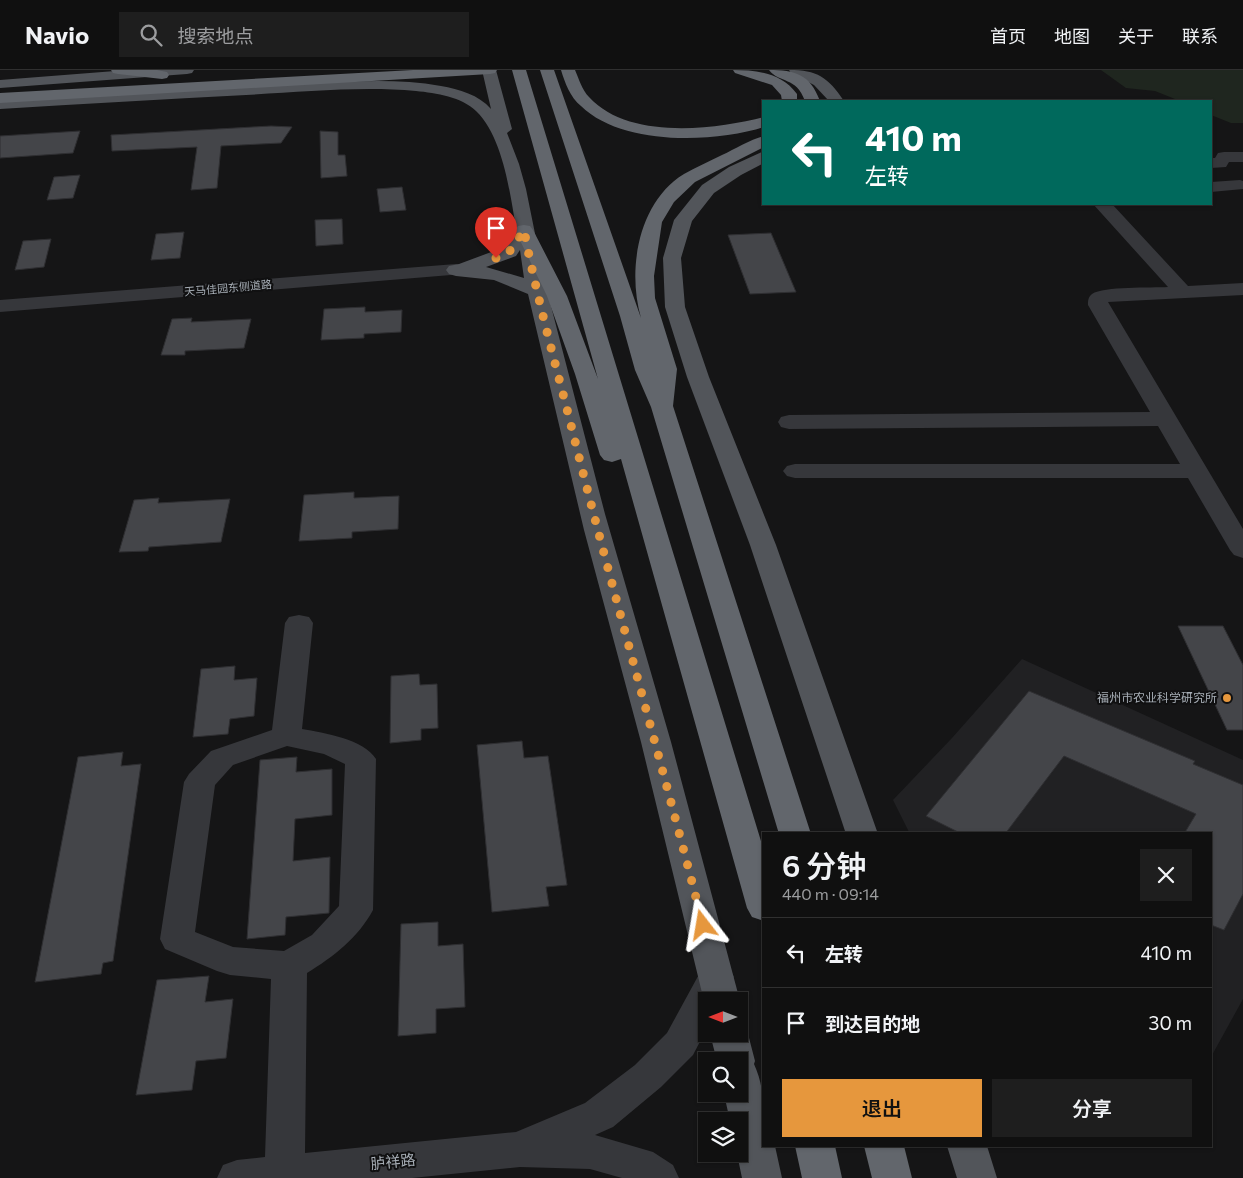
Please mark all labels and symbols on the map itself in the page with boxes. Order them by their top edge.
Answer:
pin [475,207,517,258]
street label: 天马佳园东侧道路 [184,277,272,298]
place label: 福州市农业科学研究所 [1097,690,1217,704]
marker: 福州市农业科学研究所 [1221,692,1233,704]
position arrow [676,898,728,950]
north arrow [698,992,748,1042]
street label: 胪祥路 [370,1150,416,1172]

